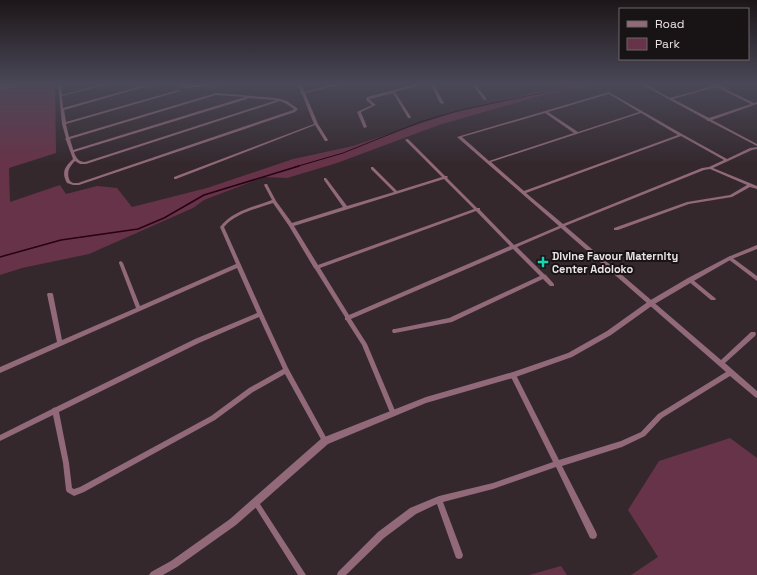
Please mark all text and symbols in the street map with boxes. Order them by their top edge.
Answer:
legend [619,8,749,60]
text: Road [655,16,684,32]
text: Park [655,36,680,52]
place label: Divine Favour Maternity Center Adoloko [552,249,678,276]
marker: Divine Favour Maternity Center Adoloko [537,256,549,268]

